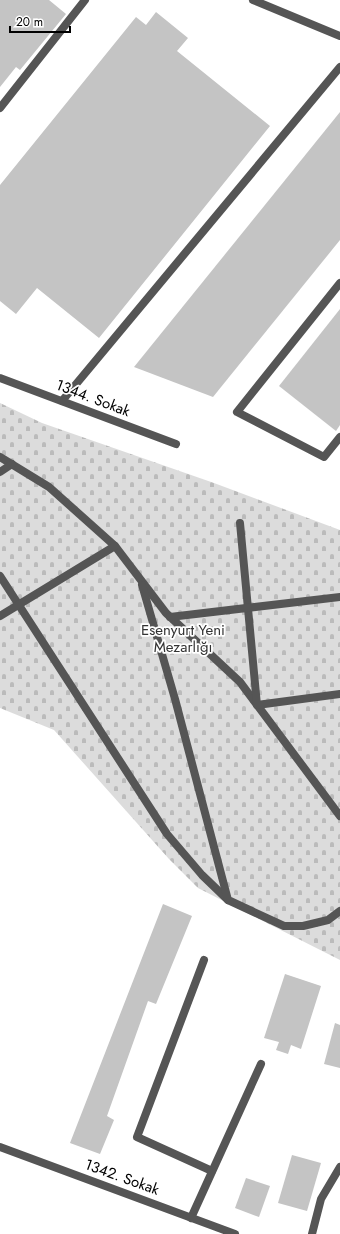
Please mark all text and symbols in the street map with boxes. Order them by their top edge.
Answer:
scale bar [10,8,70,34]
text: 20 m [16,13,43,31]
street label: 1344. Sokak [53,374,134,422]
park label: Esenyurt Yeni Mezarlığı [141,619,225,658]
street label: 1342. Sokak [82,1153,163,1201]

